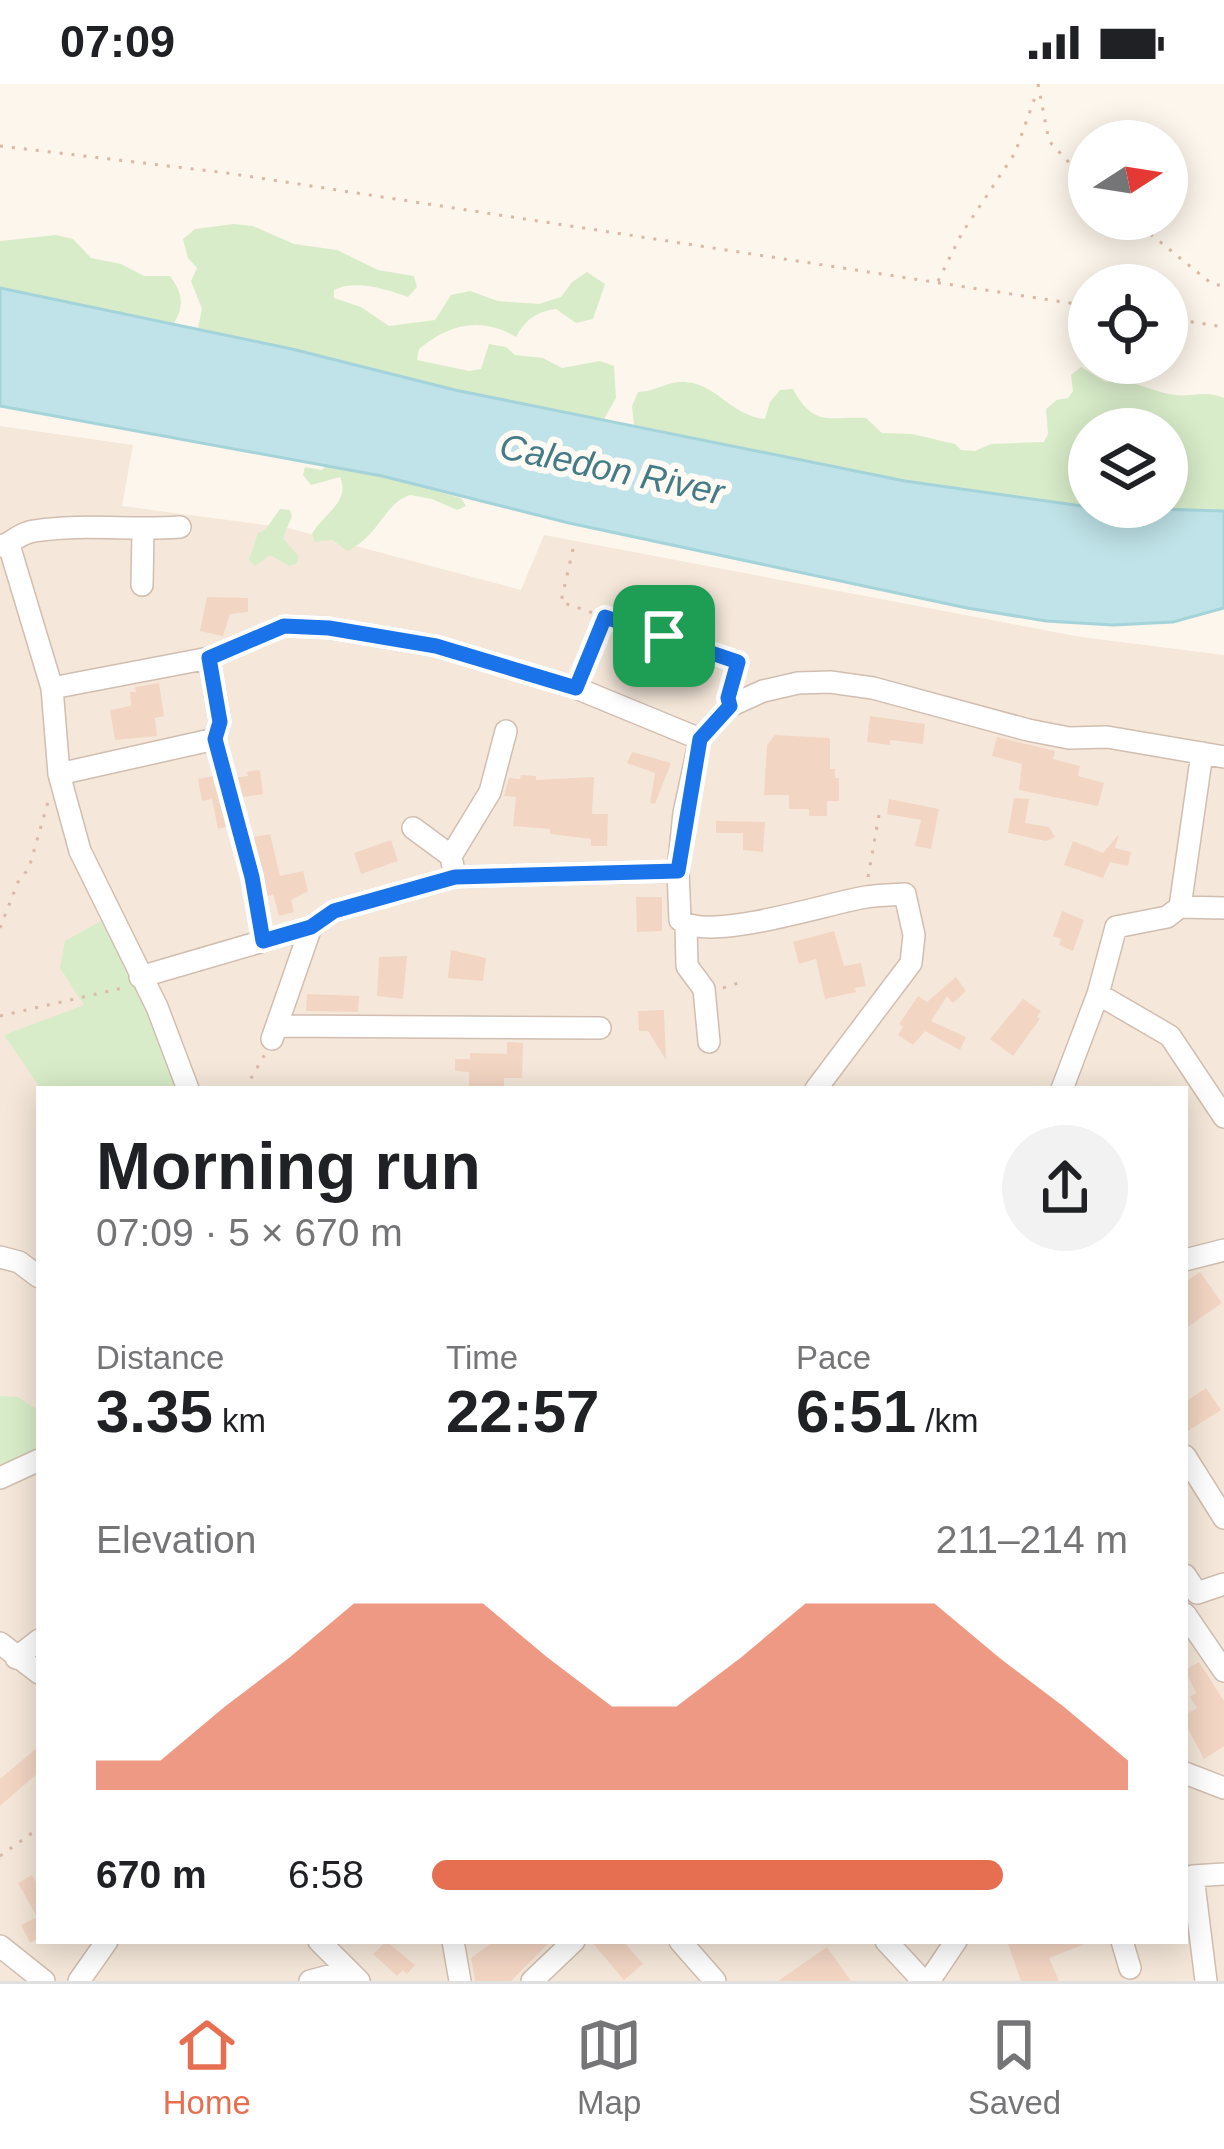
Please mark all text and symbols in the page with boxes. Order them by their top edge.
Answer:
text: 07:09 [60,16,175,67]
north arrow [1068,120,1188,240]
map controls [1068,120,1188,528]
button: locate [1068,264,1188,384]
button: layers [1068,408,1188,528]
water label: Caledon River [496,425,730,513]
pin [613,585,715,687]
icon: arrive [631,603,697,669]
button: share [1002,1125,1128,1251]
text: Morning run [96,1129,481,1203]
text: 07:09 · 5 × 670 m [96,1211,403,1254]
text: Distance [96,1339,224,1376]
text: Time [446,1339,518,1376]
text: Pace [796,1339,871,1376]
text: 3.35 [96,1378,213,1445]
text: 22:57 [446,1378,599,1445]
text: 6:51 [796,1378,916,1445]
text: km [213,1402,266,1439]
text: /km [916,1402,978,1439]
text: Elevation [96,1518,256,1561]
text: 211–214 m [936,1518,1128,1561]
text: 670 m [96,1853,207,1896]
text: 6:58 [288,1853,364,1896]
tab: Home [163,2012,251,2122]
tab: Map [576,2012,642,2122]
tab: Saved [968,2012,1061,2122]

